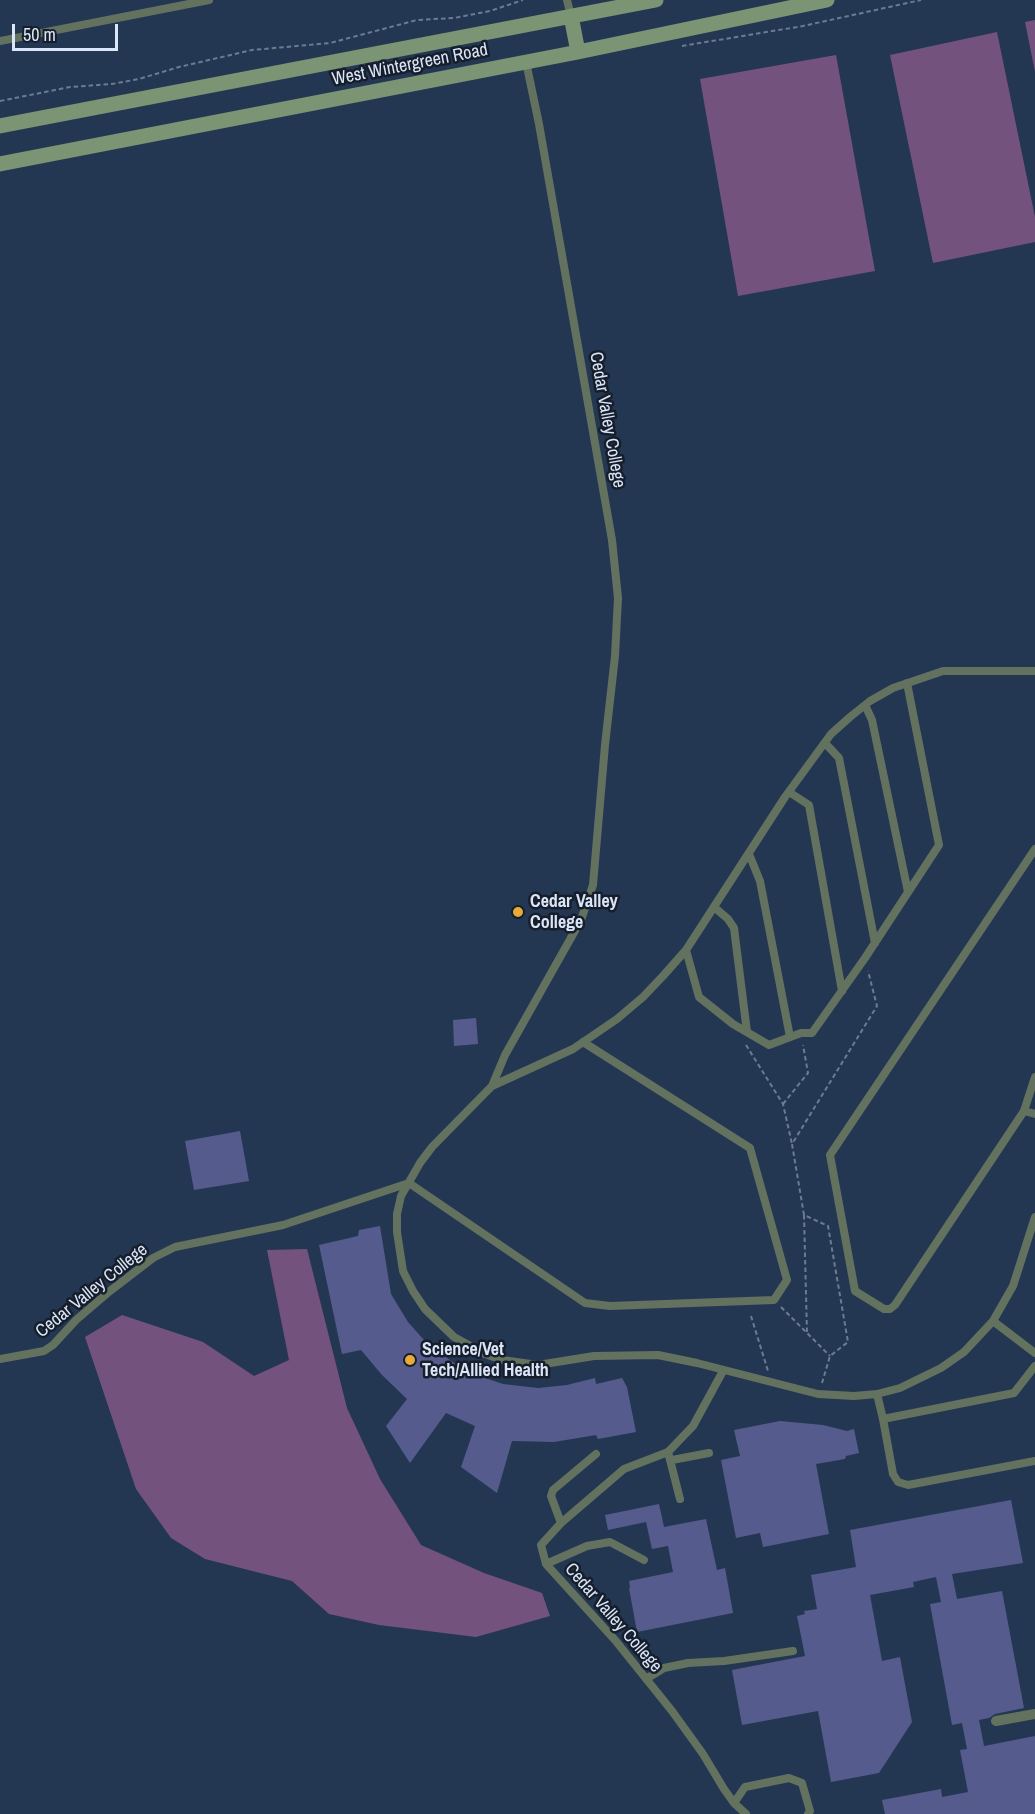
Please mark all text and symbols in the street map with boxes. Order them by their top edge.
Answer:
scale bar [15,12,122,50]
text: 50 m [23,22,56,47]
street label: West Wintergreen Road [330,39,490,91]
street label: Cedar Valley College [584,350,630,490]
place label: Cedar Valley College [530,891,618,934]
marker: Cedar Valley College [511,905,525,919]
street label: Cedar Valley College [32,1239,152,1343]
place label: Science/Vet Tech/Allied Health [422,1339,549,1382]
marker: Science/Vet Tech/Allied Health [403,1353,417,1367]
street label: Cedar Valley College [560,1559,666,1677]

